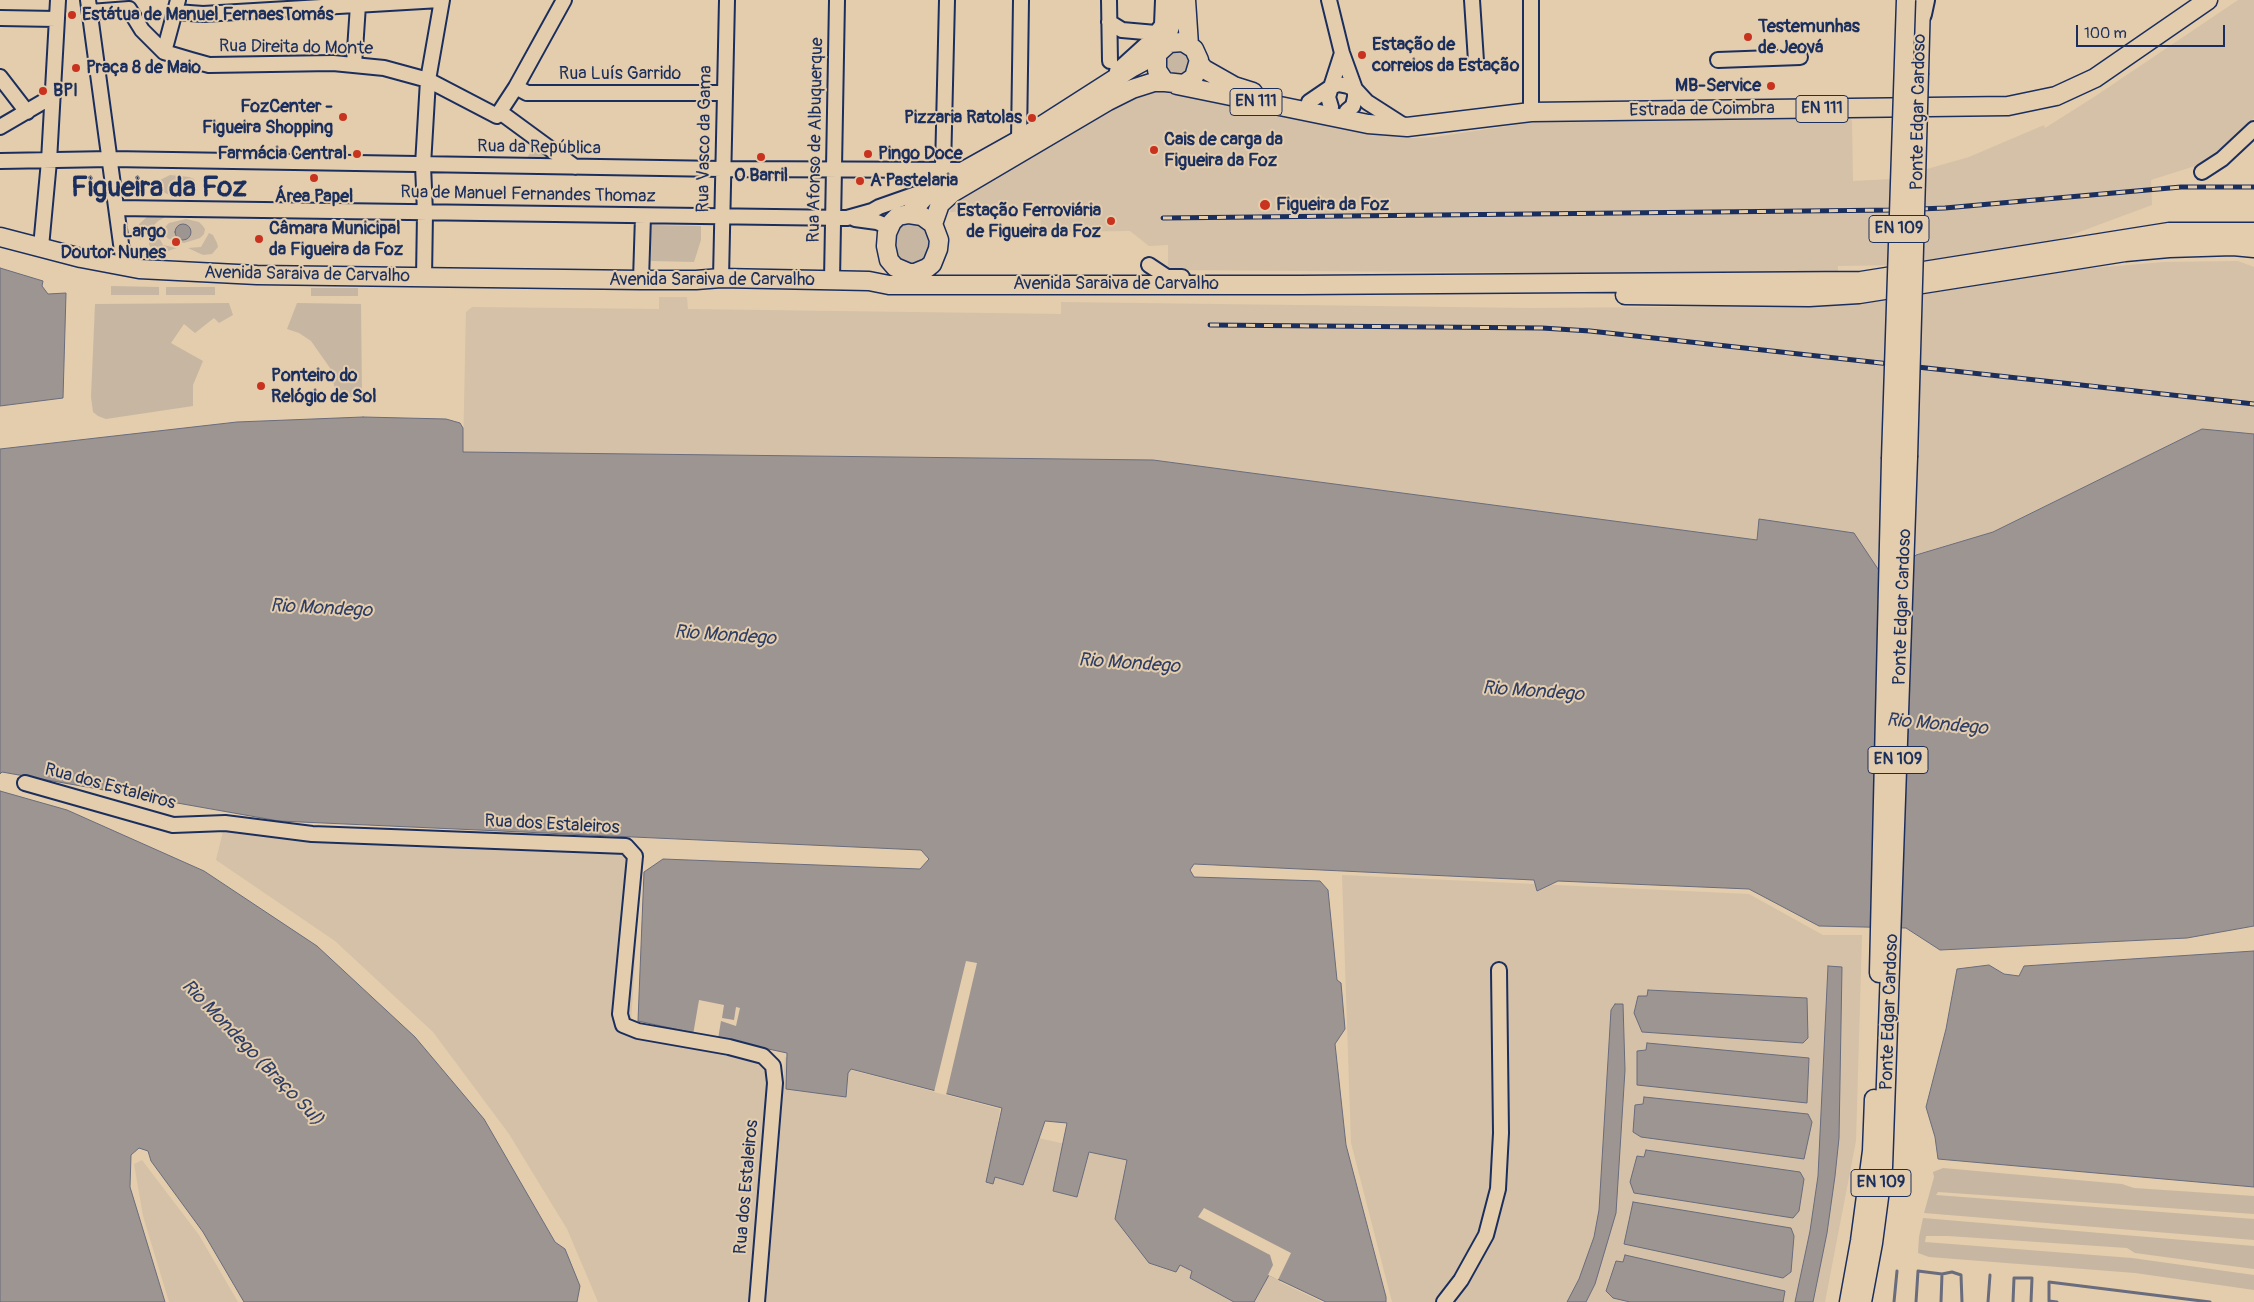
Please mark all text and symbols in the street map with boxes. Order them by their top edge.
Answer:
place label: Estátua de Manuel FernaesTomás [82,4,334,26]
marker: Estátua de Manuel FernaesTomás [66,9,78,21]
scale bar [2079,15,2228,47]
place label: Testemunhas de Jeová [1758,16,1860,58]
text: 100 m [2084,24,2127,43]
marker: Testemunhas de Jeová [1742,31,1754,43]
street label: Ponte Edgar Cardoso [1907,33,1931,191]
place label: Estação de correios da Estação [1372,34,1519,76]
street label: Rua Direita do Monte [219,36,373,60]
street label: Rua Afonso de Albuquerque [803,37,829,243]
marker: Estação de correios da Estação [1356,49,1368,61]
place label: Praça 8 de Maio [86,57,201,79]
marker: Praça 8 de Maio [70,62,82,74]
street label: Rua Luís Garrido [559,63,681,85]
street label: Rua Vasco da Gama [693,65,717,213]
place label: MB-Service [1675,75,1761,97]
place label: BPI [53,80,78,102]
marker: MB-Service [1765,80,1777,92]
marker: BPI [37,85,49,97]
road number: EN 111 [1230,88,1282,115]
place label: FozCenter - Figueira Shopping [202,96,333,138]
road number: EN 111 [1796,96,1848,122]
street label: Estrada de Coimbra [1629,98,1775,122]
place label: Pizzaria Ratolas [904,107,1022,129]
marker: FozCenter - Figueira Shopping [337,111,349,123]
marker: Pizzaria Ratolas [1026,112,1038,124]
place label: Cais de carga da Figueira da Foz [1164,129,1283,172]
street label: Rua da República [477,136,601,160]
place label: Farmácia Central [217,143,347,165]
place label: Pingo Doce [878,143,963,165]
marker: Cais de carga da Figueira da Foz [1148,144,1160,156]
marker: Farmácia Central [351,148,363,160]
marker: Pingo Doce [862,148,874,160]
marker: O Barril [755,151,767,163]
place label: O Barril [734,165,788,187]
place label: A Pastelaria [870,170,958,192]
district label: Figueira da Foz [71,172,247,206]
marker: Área Papel [308,172,320,184]
marker: A Pastelaria [854,175,866,187]
street label: Rua de Manuel Fernandes Thomaz [400,182,656,208]
place label: Área Papel [275,186,353,208]
place label: Figueira da Foz [1276,194,1389,216]
marker: Figueira da Foz [1258,198,1272,212]
place label: Estação Ferroviária de Figueira da Foz [957,200,1101,242]
marker: Estação Ferroviária de Figueira da Foz [1105,215,1117,227]
road number: EN 109 [1869,215,1929,242]
place label: Câmara Municipal da Figueira da Foz [269,218,403,260]
place label: Largo Doutor Nunes [60,221,166,264]
marker: Câmara Municipal da Figueira da Foz [253,233,265,245]
marker: Largo Doutor Nunes [170,236,182,248]
street label: Avenida Saraiva de Carvalho [204,262,410,288]
street label: Avenida Saraiva de Carvalho [609,269,815,291]
street label: Avenida Saraiva de Carvalho [1013,273,1219,295]
place label: Ponteiro do Relógio de Sol [271,365,376,408]
marker: Ponteiro do Relógio de Sol [255,380,267,392]
street label: Ponte Edgar Cardoso [1889,528,1917,686]
water label: Rio Mondego [270,595,372,623]
water label: Rio Mondego [673,621,777,651]
water label: Rio Mondego [1077,649,1181,679]
water label: Rio Mondego [1481,677,1585,707]
water label: Rio Mondego [1885,709,1989,741]
road number: EN 109 [1868,746,1928,774]
street label: Rua dos Estaleiros [42,759,178,815]
street label: Rua dos Estaleiros [484,811,620,839]
street label: Ponte Edgar Cardoso [1876,933,1904,1091]
water label: Rio Mondego (Braço Sul) [176,975,328,1131]
street label: Rua dos Estaleiros [730,1119,764,1255]
road number: EN 109 [1851,1170,1911,1196]

